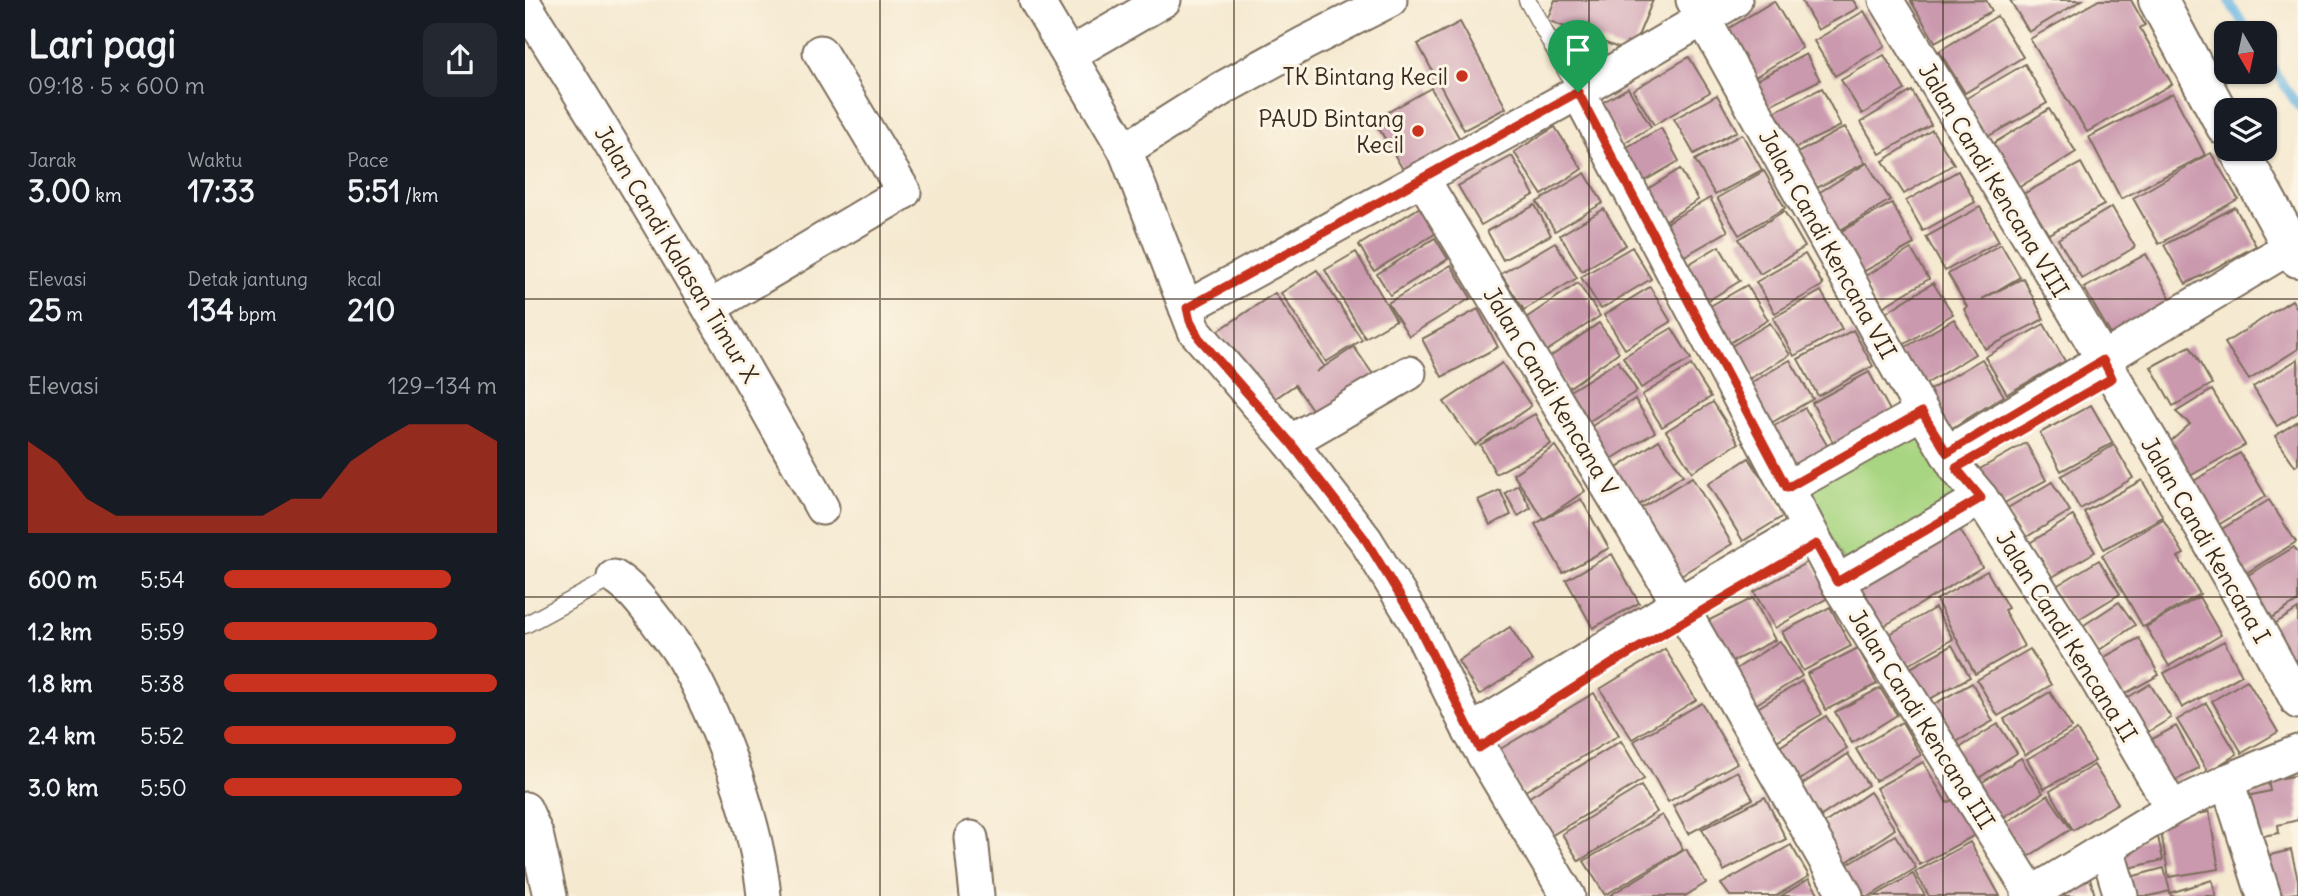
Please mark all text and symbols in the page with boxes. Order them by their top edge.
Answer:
pin [1548,20,1608,92]
text: Lari pagi [28,21,176,68]
north arrow [2214,21,2277,84]
map controls [2214,21,2277,161]
button: share [423,23,497,97]
icon: arrive [1559,31,1597,69]
street label: Jalan Candi Kencana VIII [1913,58,2075,302]
place label: TK Bintang Kecil [1282,62,1448,91]
marker: TK Bintang Kecil [1454,68,1470,84]
text: 09:18 · 5 × 600 m [28,71,205,100]
button: layers [2214,98,2277,161]
place label: PAUD Bintang Kecil [1258,104,1404,159]
street label: Jalan Candi Kalasan Timur X [589,120,766,388]
marker: PAUD Bintang Kecil [1410,123,1426,139]
street label: Jalan Candi Kencana VII [1753,124,1903,364]
text: Jarak [28,148,77,172]
text: Waktu [188,148,242,172]
text: Pace [347,148,389,172]
text: 3.00 [28,172,91,210]
text: 17:33 [188,172,255,210]
text: 5:51 [347,172,401,210]
text: km [91,183,122,207]
text: /km [401,183,438,207]
text: Elevasi [28,267,87,291]
text: Detak jantung [188,267,308,291]
text: kcal [347,267,382,291]
street label: Jalan Candi Kencana V [1477,282,1625,500]
text: 25 [28,291,62,329]
text: 134 [188,291,234,329]
text: 210 [347,291,395,329]
text: m [62,302,83,326]
text: bpm [234,302,276,326]
text: Elevasi [28,371,99,400]
text: 129–134 m [388,371,497,400]
street label: Jalan Candi Kencana I [2135,432,2277,648]
street label: Jalan Candi Kencana II [1990,525,2144,747]
text: 600 m [28,565,97,594]
text: 5:54 [140,565,185,594]
street label: Jalan Candi Kencana III [1843,604,2001,834]
text: 1.2 km [28,617,92,646]
text: 5:59 [140,617,185,646]
text: 1.8 km [28,669,93,698]
text: 5:38 [140,669,185,698]
text: 2.4 km [28,721,96,750]
text: 5:52 [140,721,184,750]
text: 3.0 km [28,773,98,802]
text: 5:50 [140,773,187,802]

